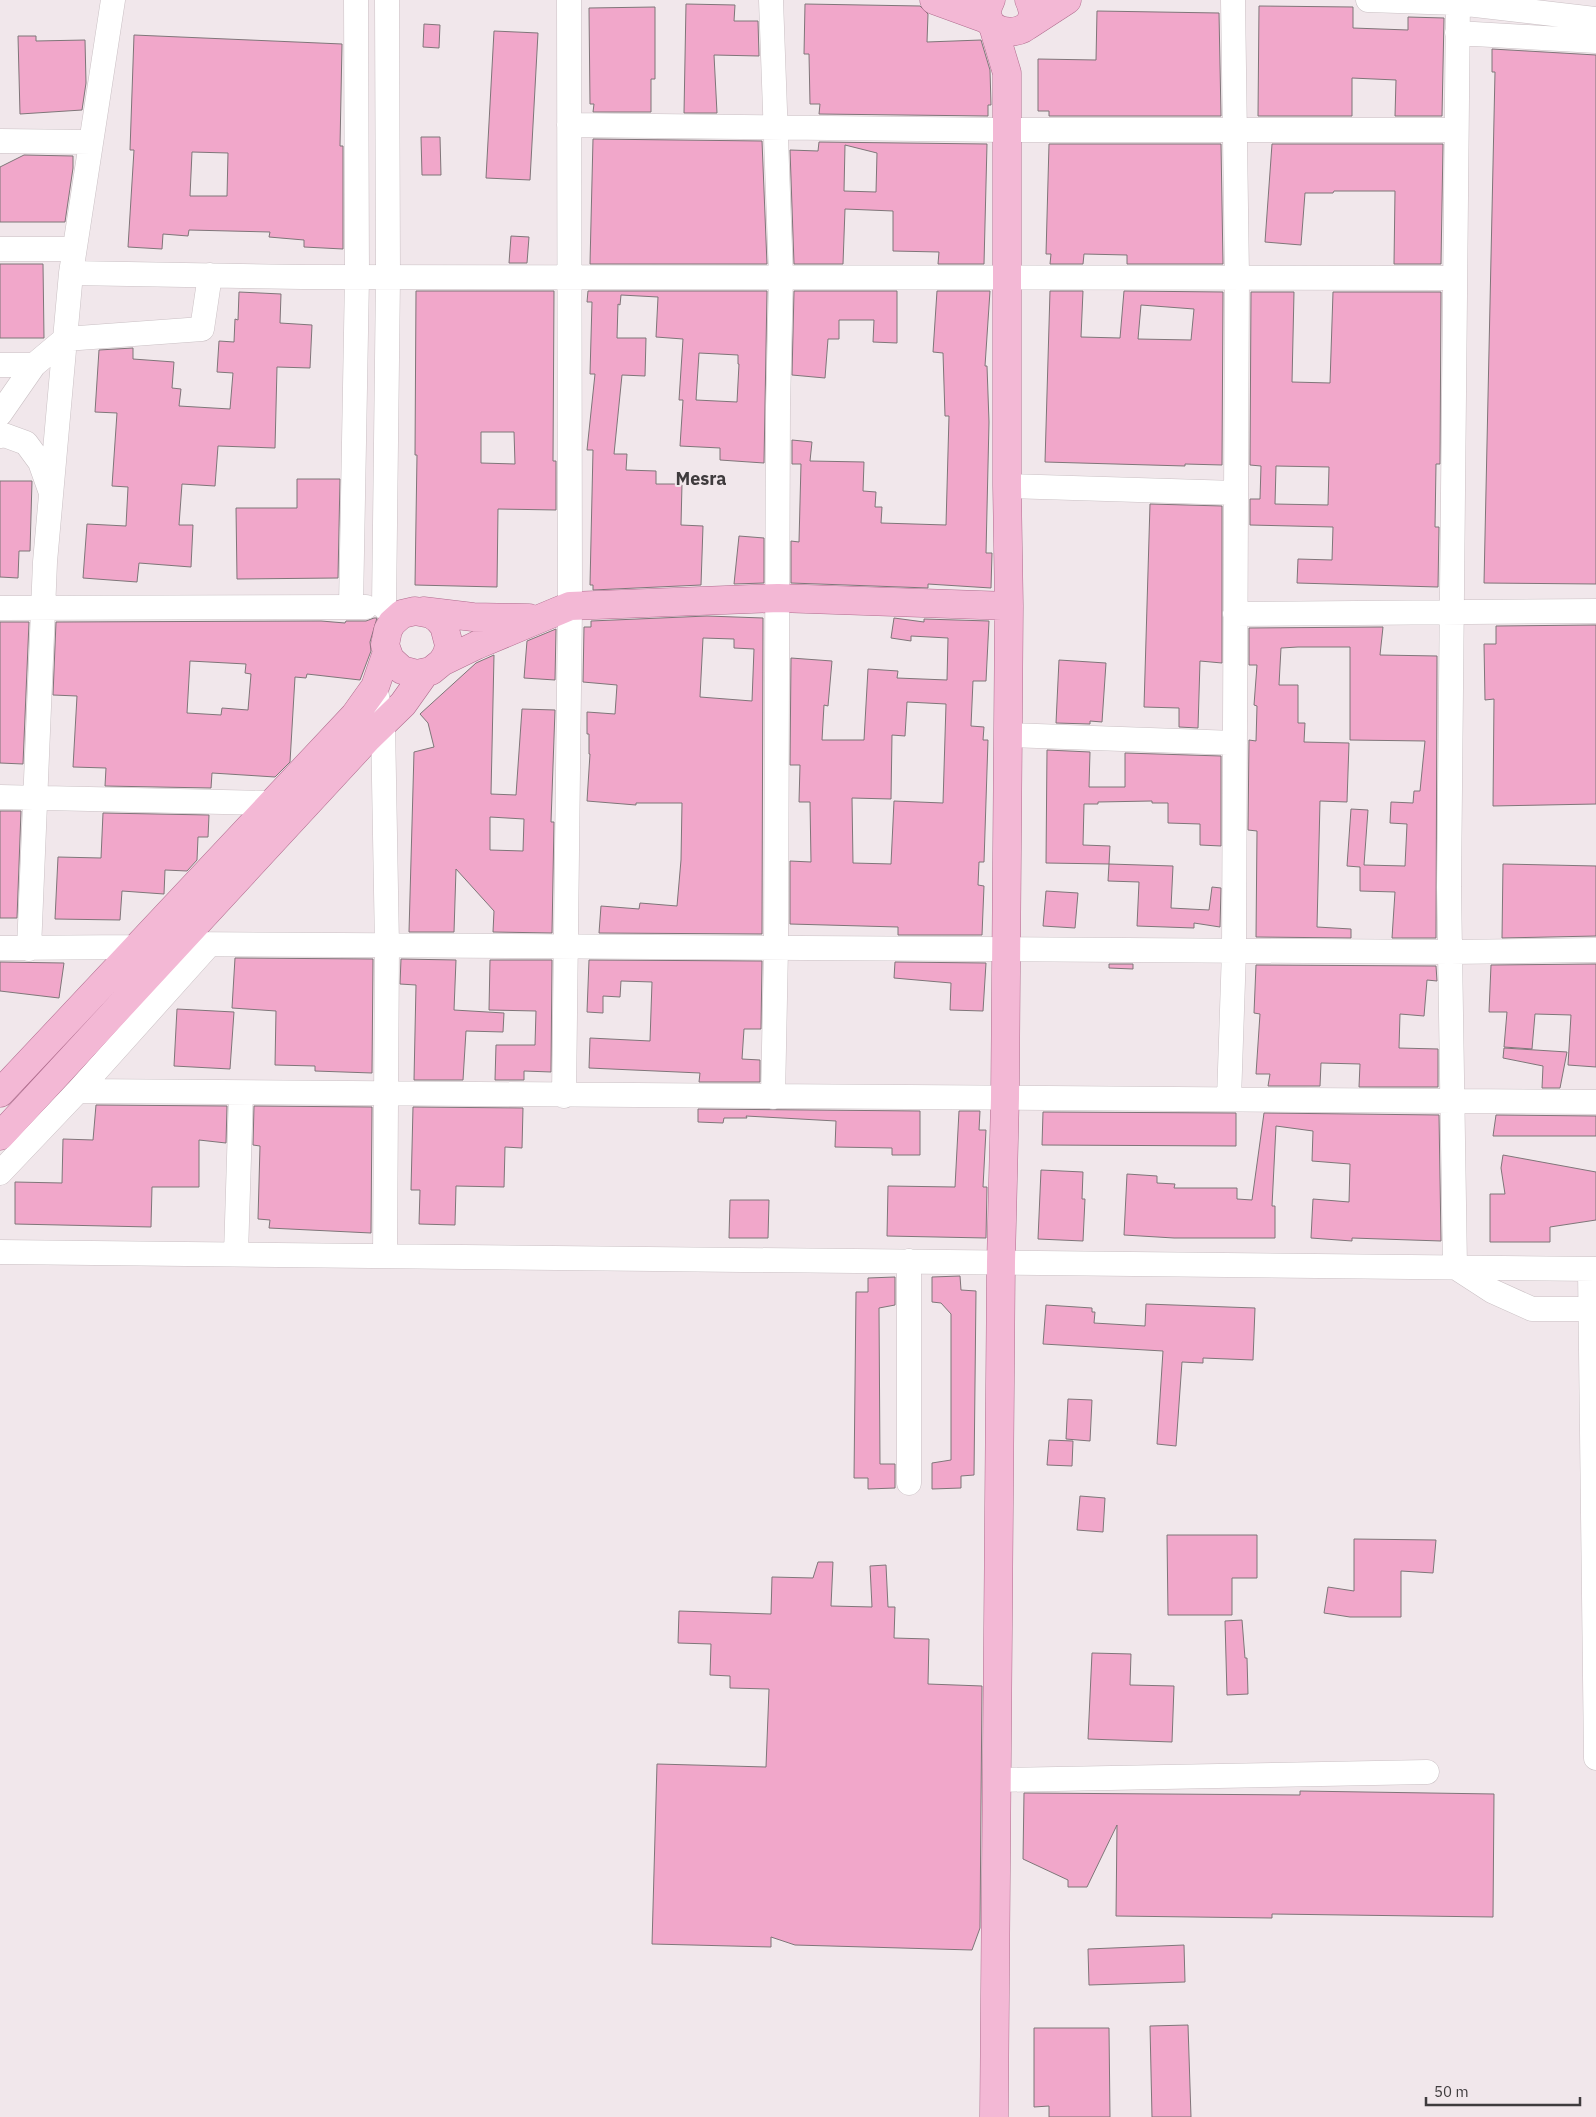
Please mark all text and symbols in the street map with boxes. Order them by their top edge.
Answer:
district label: Mesra [675,467,727,490]
scale bar [1426,2074,1580,2106]
text: 50 m [1434,2082,1469,2101]

